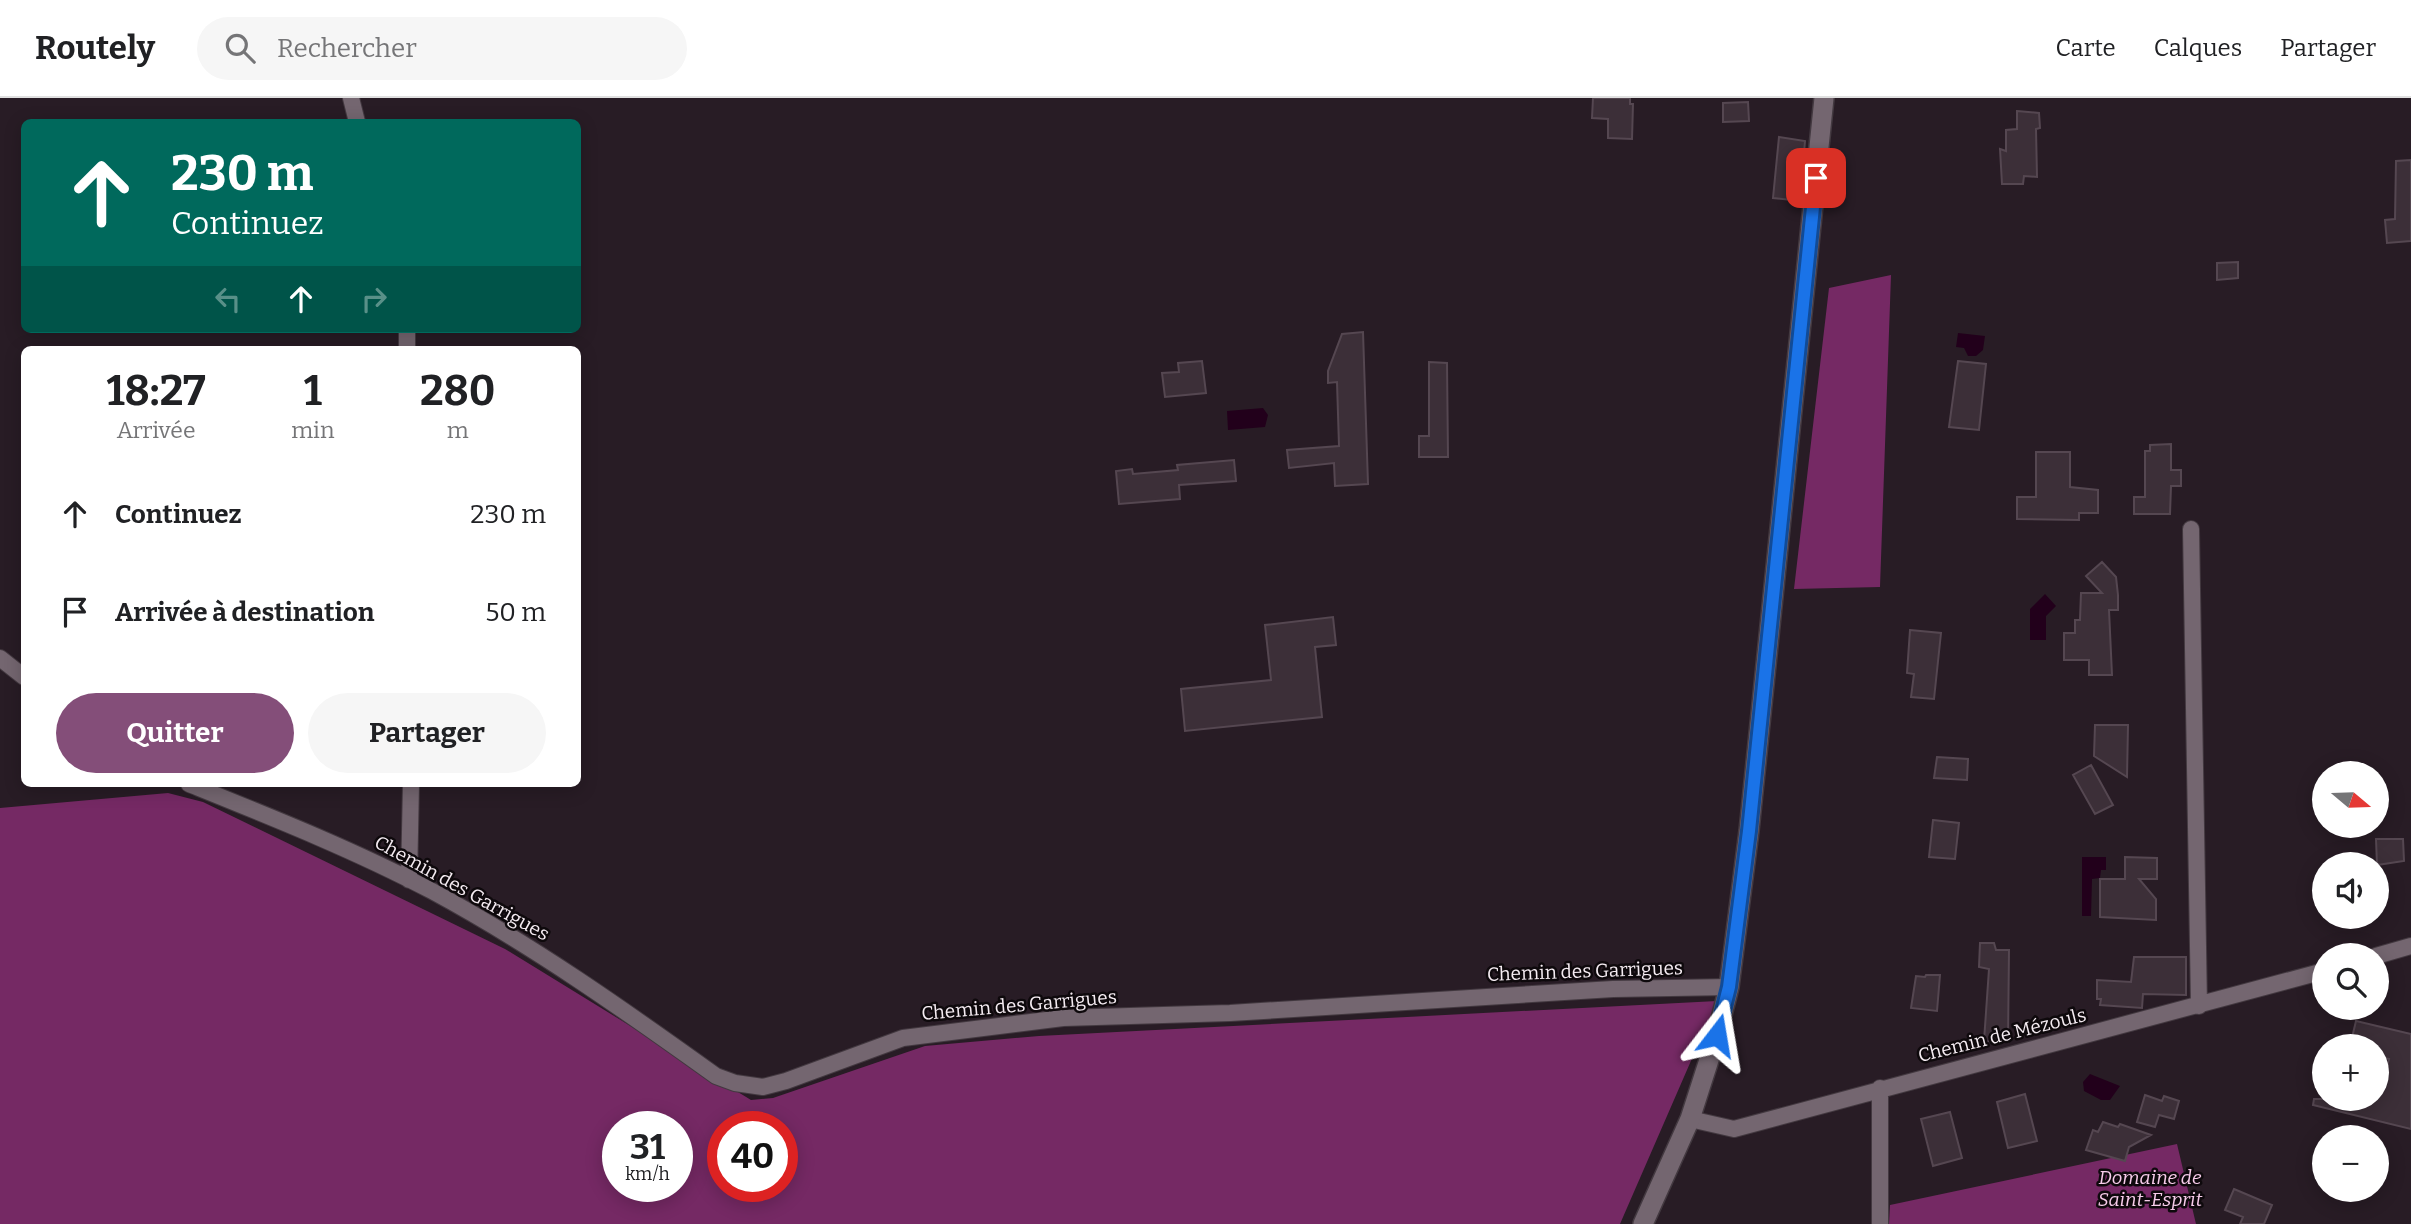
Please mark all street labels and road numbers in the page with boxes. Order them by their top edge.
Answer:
street label: Chemin des Garrigues [371,830,553,946]
street label: Chemin des Garrigues [1487,956,1683,986]
street label: Chemin des Garrigues [920,985,1118,1025]
street label: Chemin de Mézouls [1916,1003,2088,1067]

